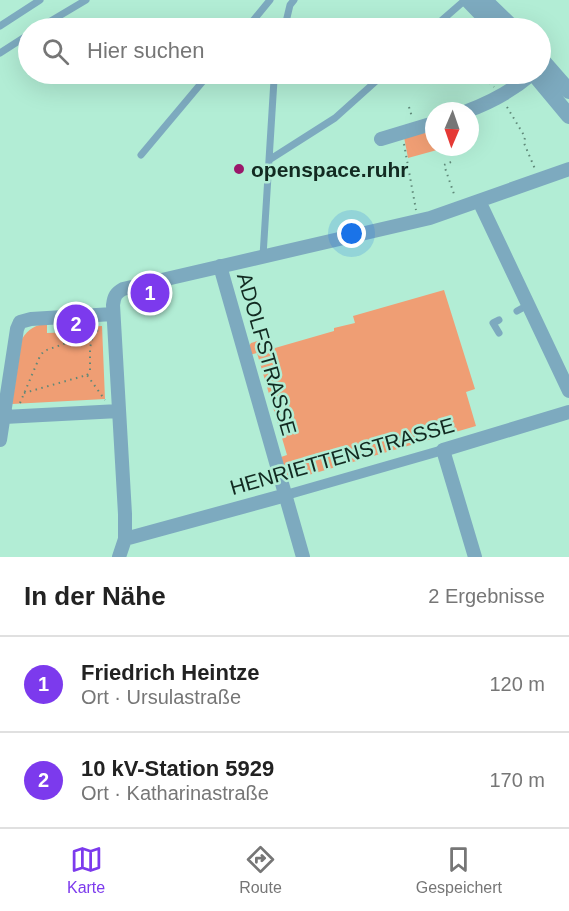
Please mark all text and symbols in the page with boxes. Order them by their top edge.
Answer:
search box [18,18,551,84]
icon: search [39,35,72,68]
text: Hier suchen [87,38,204,63]
north arrow [425,102,479,156]
place label: openspace.ruhr [251,158,409,181]
marker: openspace.ruhr [232,162,246,176]
your location [337,219,366,248]
pin: 1 [130,270,170,316]
street label: ADOLFSTRASSE [233,270,301,438]
pin: 2 [56,302,96,346]
street label: HENRIETTENSTRASSE [227,413,457,499]
text: In der Nähe [24,581,166,611]
text: 2 Ergebnisse [428,585,545,607]
text: Friedrich Heintze [81,660,259,685]
text: 1 [38,673,49,695]
text: 120 m [489,673,545,695]
text: Ort · Ursulastraße [81,686,241,708]
text: 10 kV-Station 5929 [81,756,274,781]
text: 2 [38,769,49,791]
text: 170 m [489,769,545,791]
text: Ort · Katharinastraße [81,782,269,804]
tab: Karte [67,843,105,897]
tab: Route [239,843,282,897]
tab: Gespeichert [416,843,502,897]

